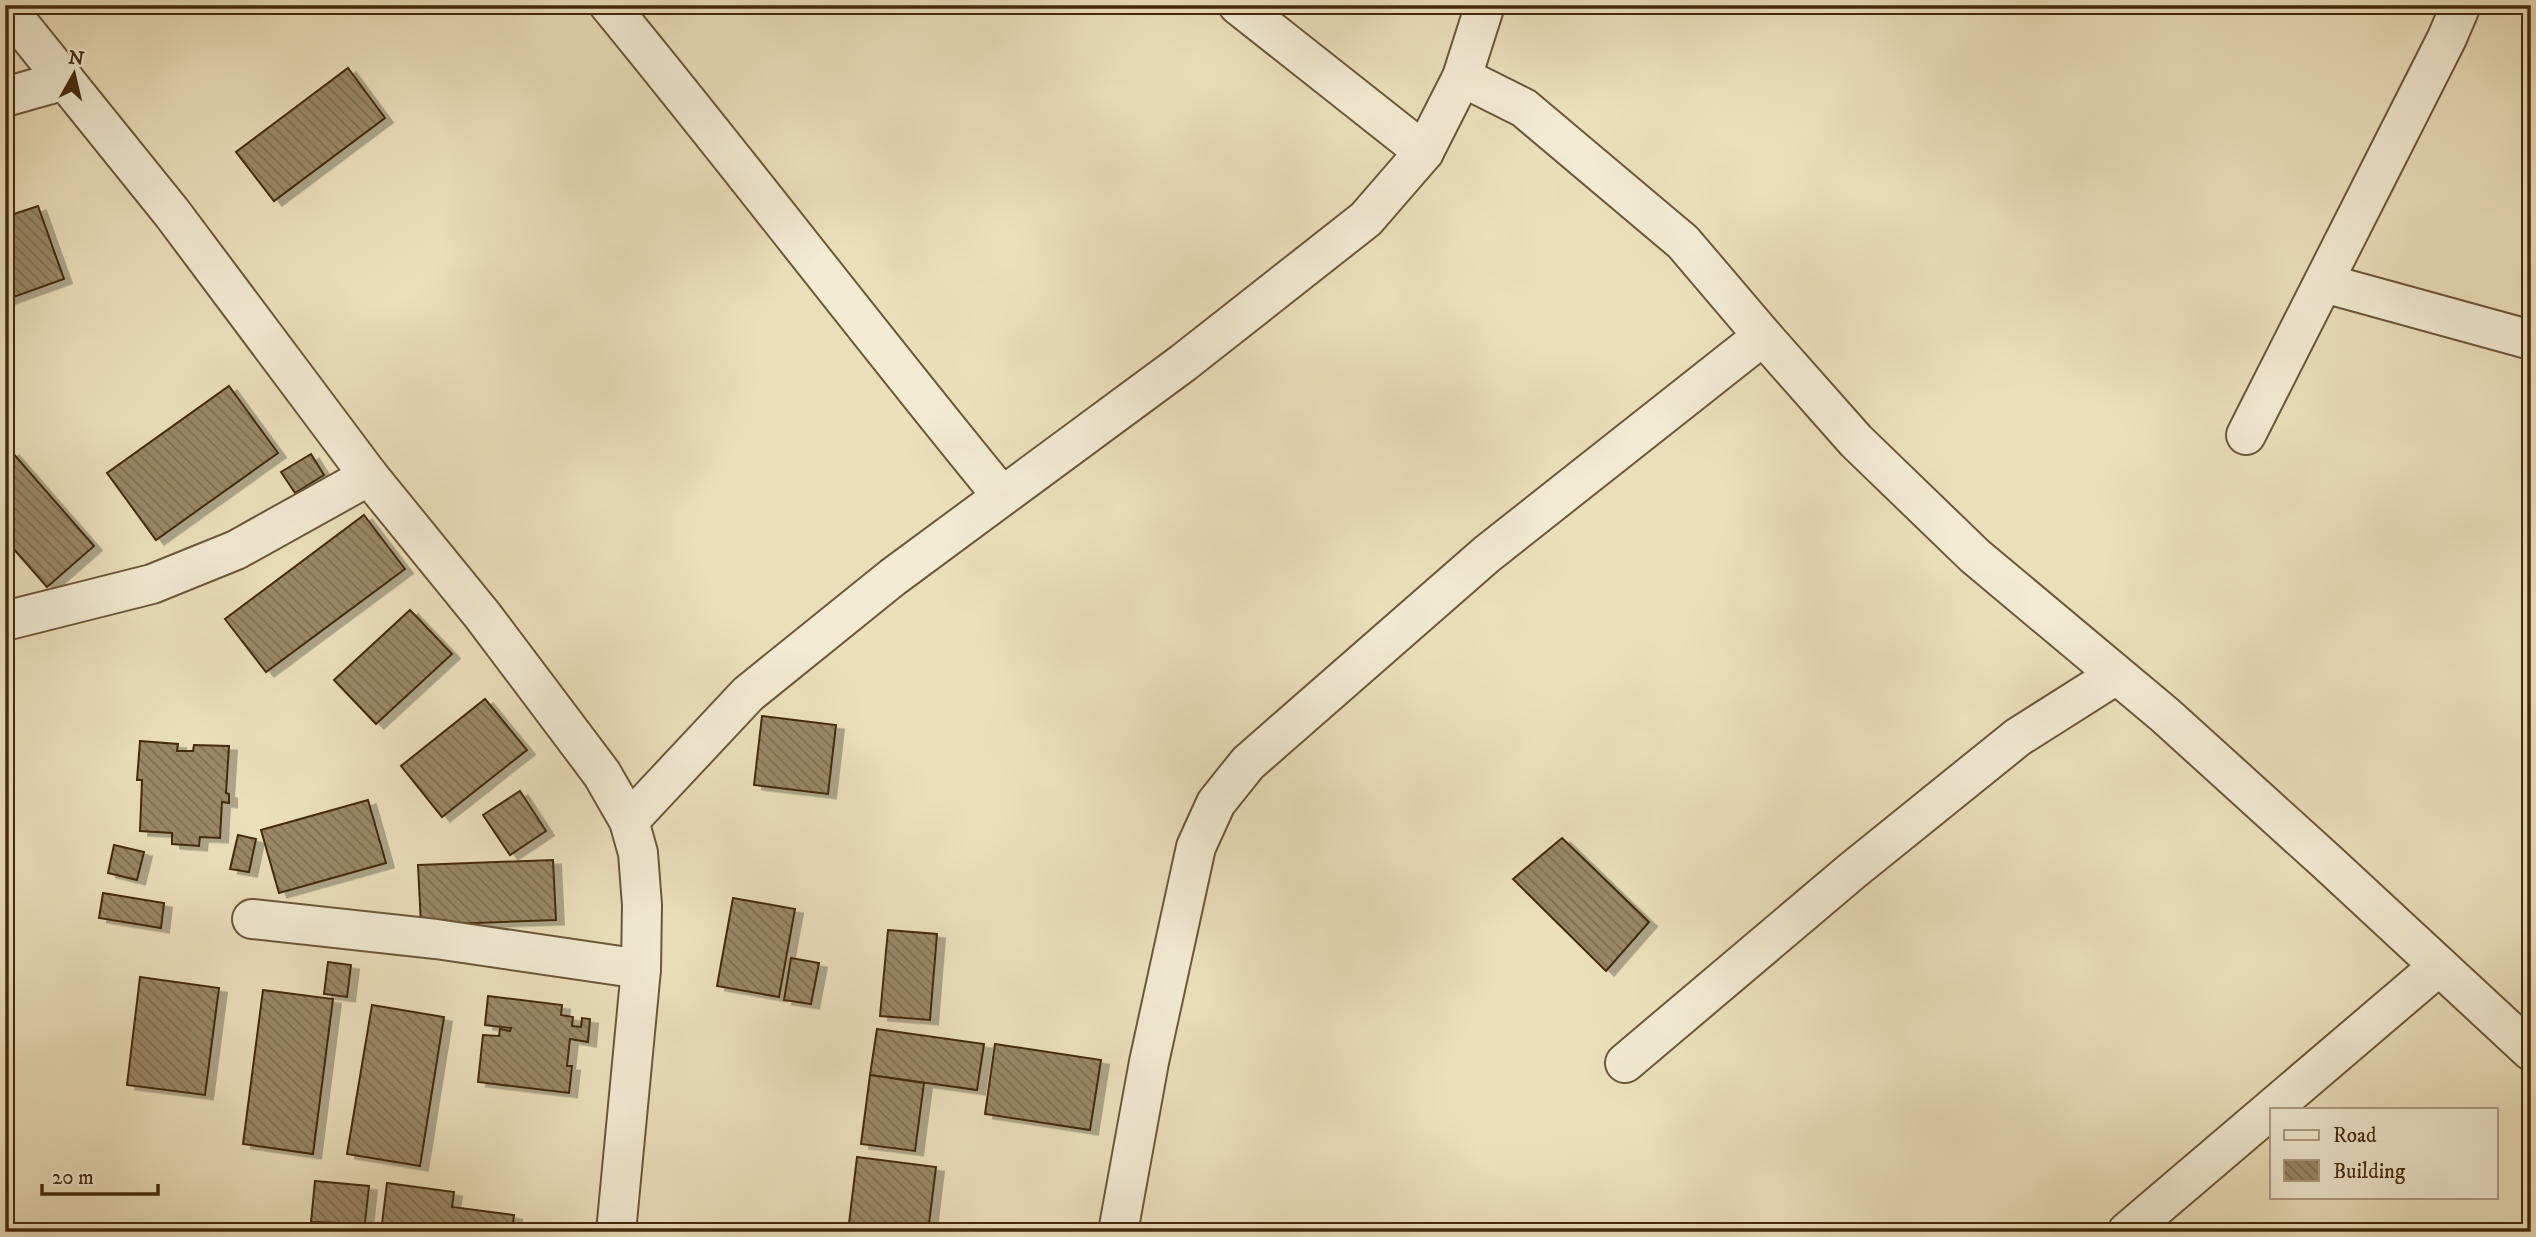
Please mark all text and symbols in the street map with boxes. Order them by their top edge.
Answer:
north arrow [38,38,108,108]
text: N [67,46,86,71]
legend [2270,1108,2498,1198]
text: Road [2333,1123,2377,1149]
scale bar [42,1153,158,1197]
text: Building [2333,1159,2406,1185]
text: 20 m [52,1165,94,1191]

